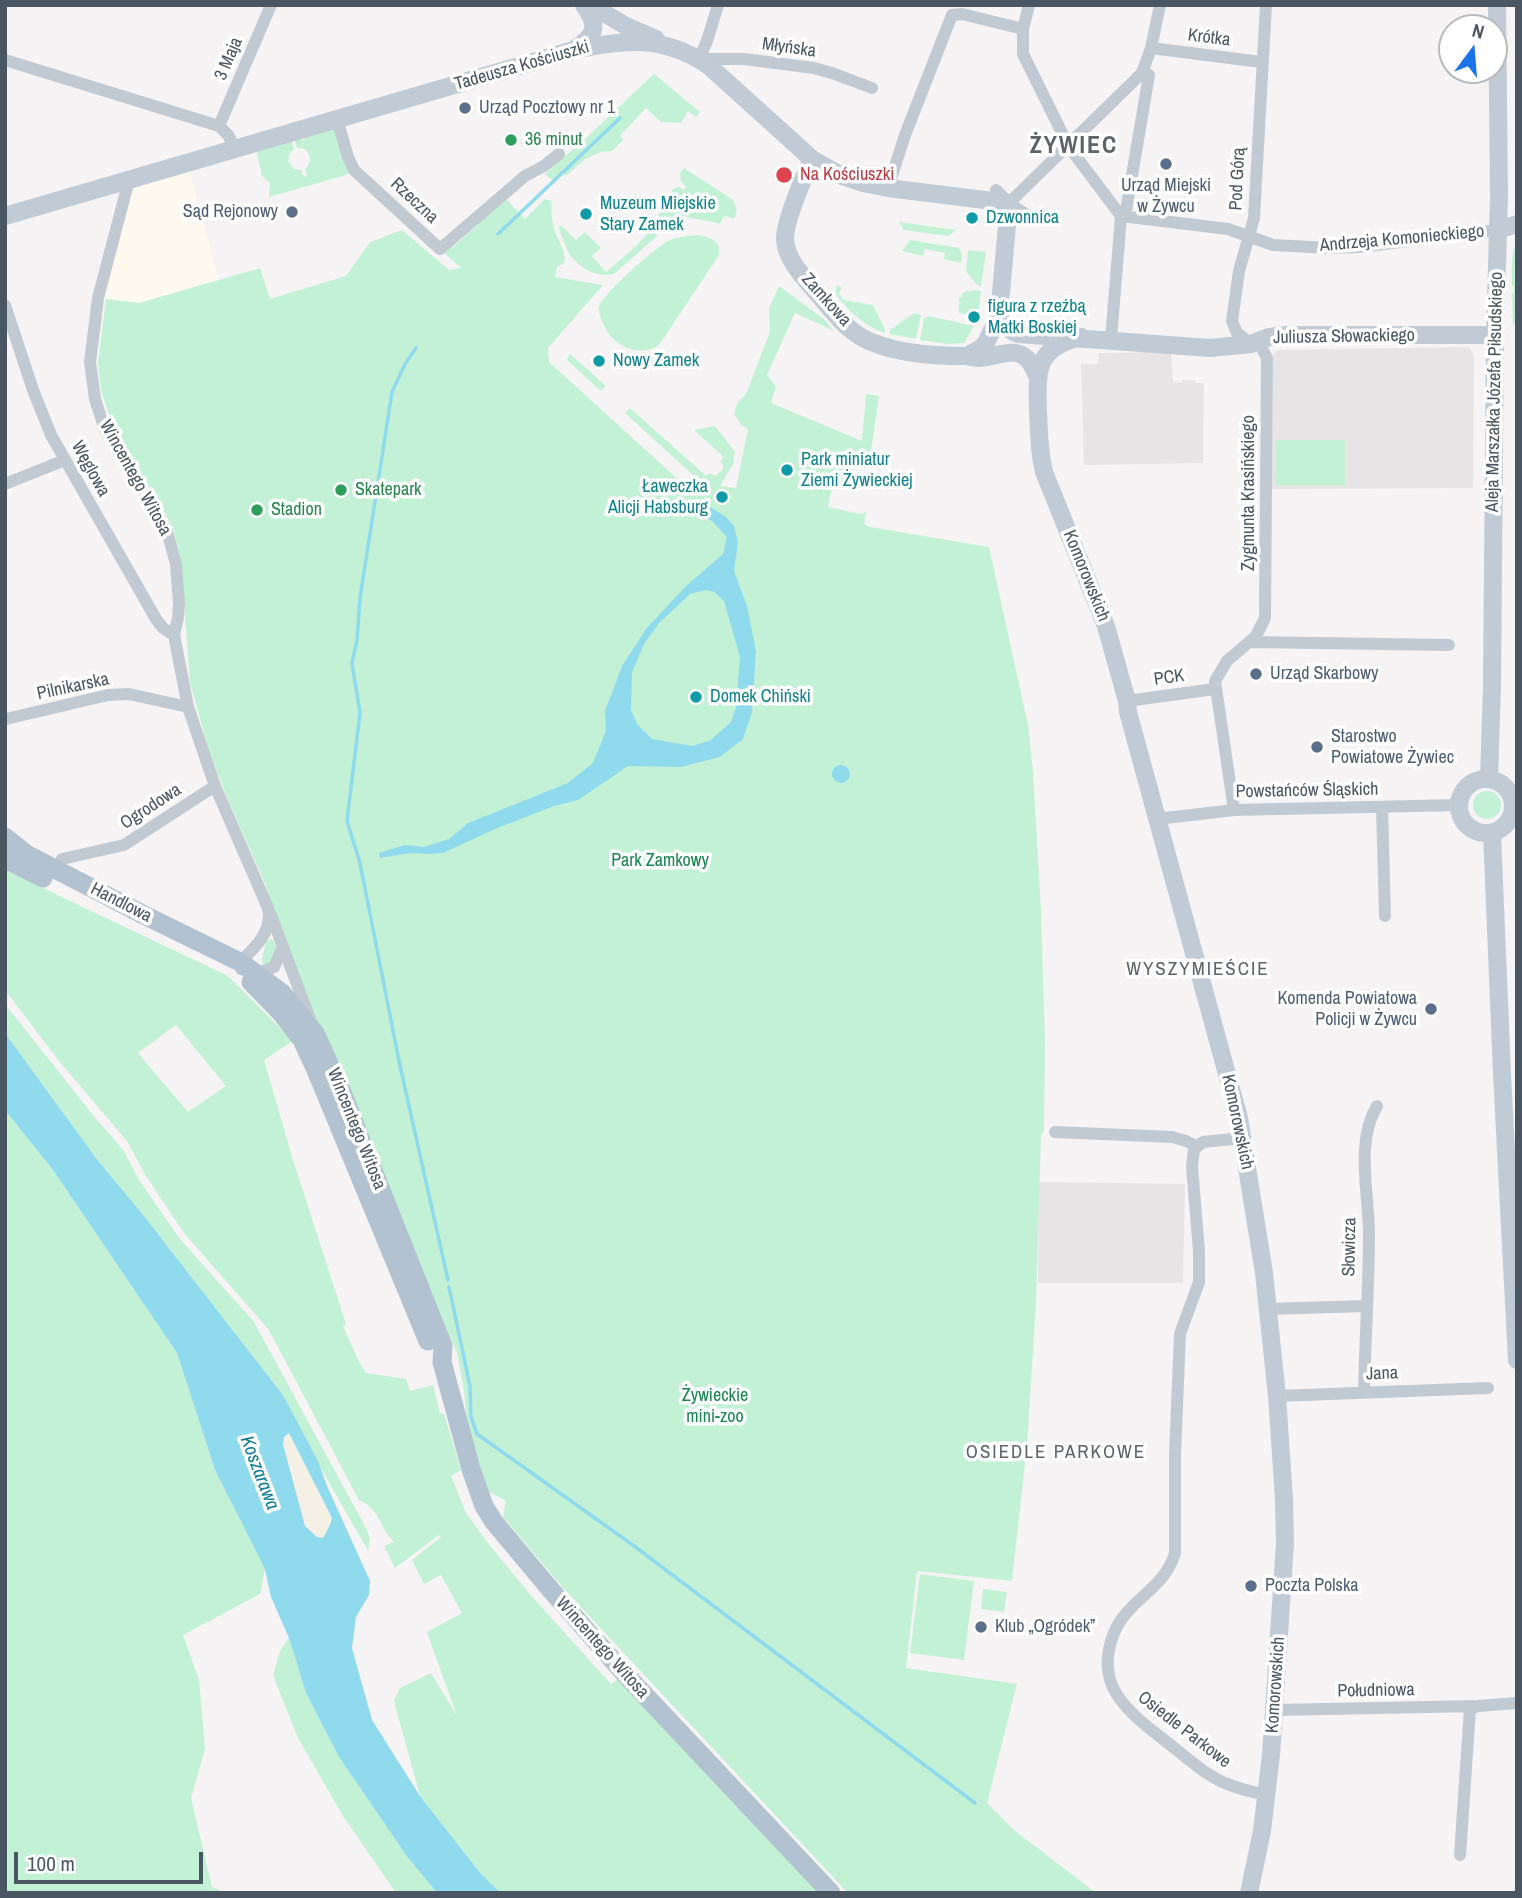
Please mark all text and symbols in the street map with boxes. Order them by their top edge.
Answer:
north arrow [1438,14,1508,84]
text: N [1469,17,1487,45]
street label: Krótka [1187,25,1231,51]
street label: 3 Maja [210,34,248,84]
street label: Młyńska [761,34,817,62]
street label: Tadeusza Kościuszki [452,36,592,96]
place label: Urząd Pocztowy nr 1 [479,97,615,119]
marker: Urząd Pocztowy nr 1 [457,100,473,116]
place label: 36 minut [525,129,582,151]
marker: 36 minut [503,132,519,148]
district label: ŻYWIEC [1030,133,1118,161]
street label: Pod Górą [1226,147,1250,211]
marker: Urząd Miejski w Żywcu [1158,156,1174,172]
place label: Na Kościuszki [800,164,894,186]
marker: Na Kościuszki [774,165,794,185]
street label: Rzeczna [386,174,442,228]
place label: Urząd Miejski w Żywcu [1121,175,1211,218]
place label: Muzeum Miejskie Stary Zamek [600,193,716,235]
place label: Sąd Rejonowy [183,201,278,223]
marker: Sąd Rejonowy [284,204,300,220]
marker: Muzeum Miejskie Stary Zamek [578,206,594,222]
place label: Dzwonnica [986,207,1059,229]
marker: Dzwonnica [964,210,980,226]
street label: Andrzeja Komonieckiego [1319,221,1485,257]
street label: Zamkowa [797,269,855,331]
street label: Aleja Marszałka Józefa Piłsudskiego [1482,272,1508,512]
place label: figura z rzeźbą Matki Boskiej [988,296,1086,338]
marker: figura z rzeźbą Matki Boskiej [966,309,982,325]
street label: Juliusza Słowackiego [1273,325,1415,349]
place label: Nowy Zamek [613,350,699,372]
marker: Nowy Zamek [591,353,607,369]
street label: Zygmunta Krasińskiego [1238,415,1260,571]
street label: Wincentego Witosa [94,416,176,540]
street label: Węglowa [66,437,114,501]
place label: Park miniatur Ziemi Żywieckiej [801,449,913,491]
marker: Park miniatur Ziemi Żywieckiej [779,462,795,478]
place label: Ławeczka Alicji Habsburg [608,476,708,518]
place label: Skatepark [355,479,421,501]
marker: Skatepark [333,482,349,498]
marker: Ławeczka Alicji Habsburg [714,489,730,505]
place label: Stadion [271,499,322,521]
marker: Stadion [249,502,265,518]
street label: Komorowskich [1058,527,1114,625]
place label: Urząd Skarbowy [1270,663,1378,685]
street label: PCK [1152,665,1186,691]
marker: Urząd Skarbowy [1248,666,1264,682]
street label: Pilnikarska [35,669,111,705]
place label: Domek Chiński [710,686,811,708]
marker: Domek Chiński [688,689,704,705]
place label: Starostwo Powiatowe Żywiec [1331,726,1454,768]
marker: Starostwo Powiatowe Żywiec [1309,739,1325,755]
street label: Ogrodowa [117,779,185,835]
street label: Powstańców Śląskich [1235,779,1379,803]
park label: Park Zamkowy [611,850,709,872]
street label: Handlowa [87,878,155,928]
district label: WYSZYMIEŚCIE [1128,959,1268,981]
place label: Komenda Powiatowa Policji w Żywcu [1278,988,1417,1030]
marker: Komenda Powiatowa Policji w Żywcu [1423,1001,1439,1017]
street label: Wincentego Witosa [322,1065,390,1193]
street label: Komorowskich [1216,1072,1258,1172]
street label: Słowicza [1339,1217,1361,1277]
street label: Jana [1366,1363,1398,1385]
park label: Żywieckie mini-zoo [682,1385,748,1428]
water label: Koszarawa [235,1433,283,1513]
district label: OSIEDLE PARKOWE [968,1442,1144,1464]
place label: Poczta Polska [1265,1575,1359,1597]
marker: Poczta Polska [1243,1578,1259,1594]
street label: Wincentego Witosa [551,1593,653,1703]
place label: Klub „Ogródek” [995,1616,1095,1638]
marker: Klub „Ogródek” [973,1619,989,1635]
street label: Komorowskich [1262,1636,1290,1734]
street label: Południowa [1337,1680,1415,1702]
street label: Osiedle Parkowe [1133,1687,1235,1773]
scale bar [18,1839,206,1883]
text: 100 m [27,1849,75,1878]

